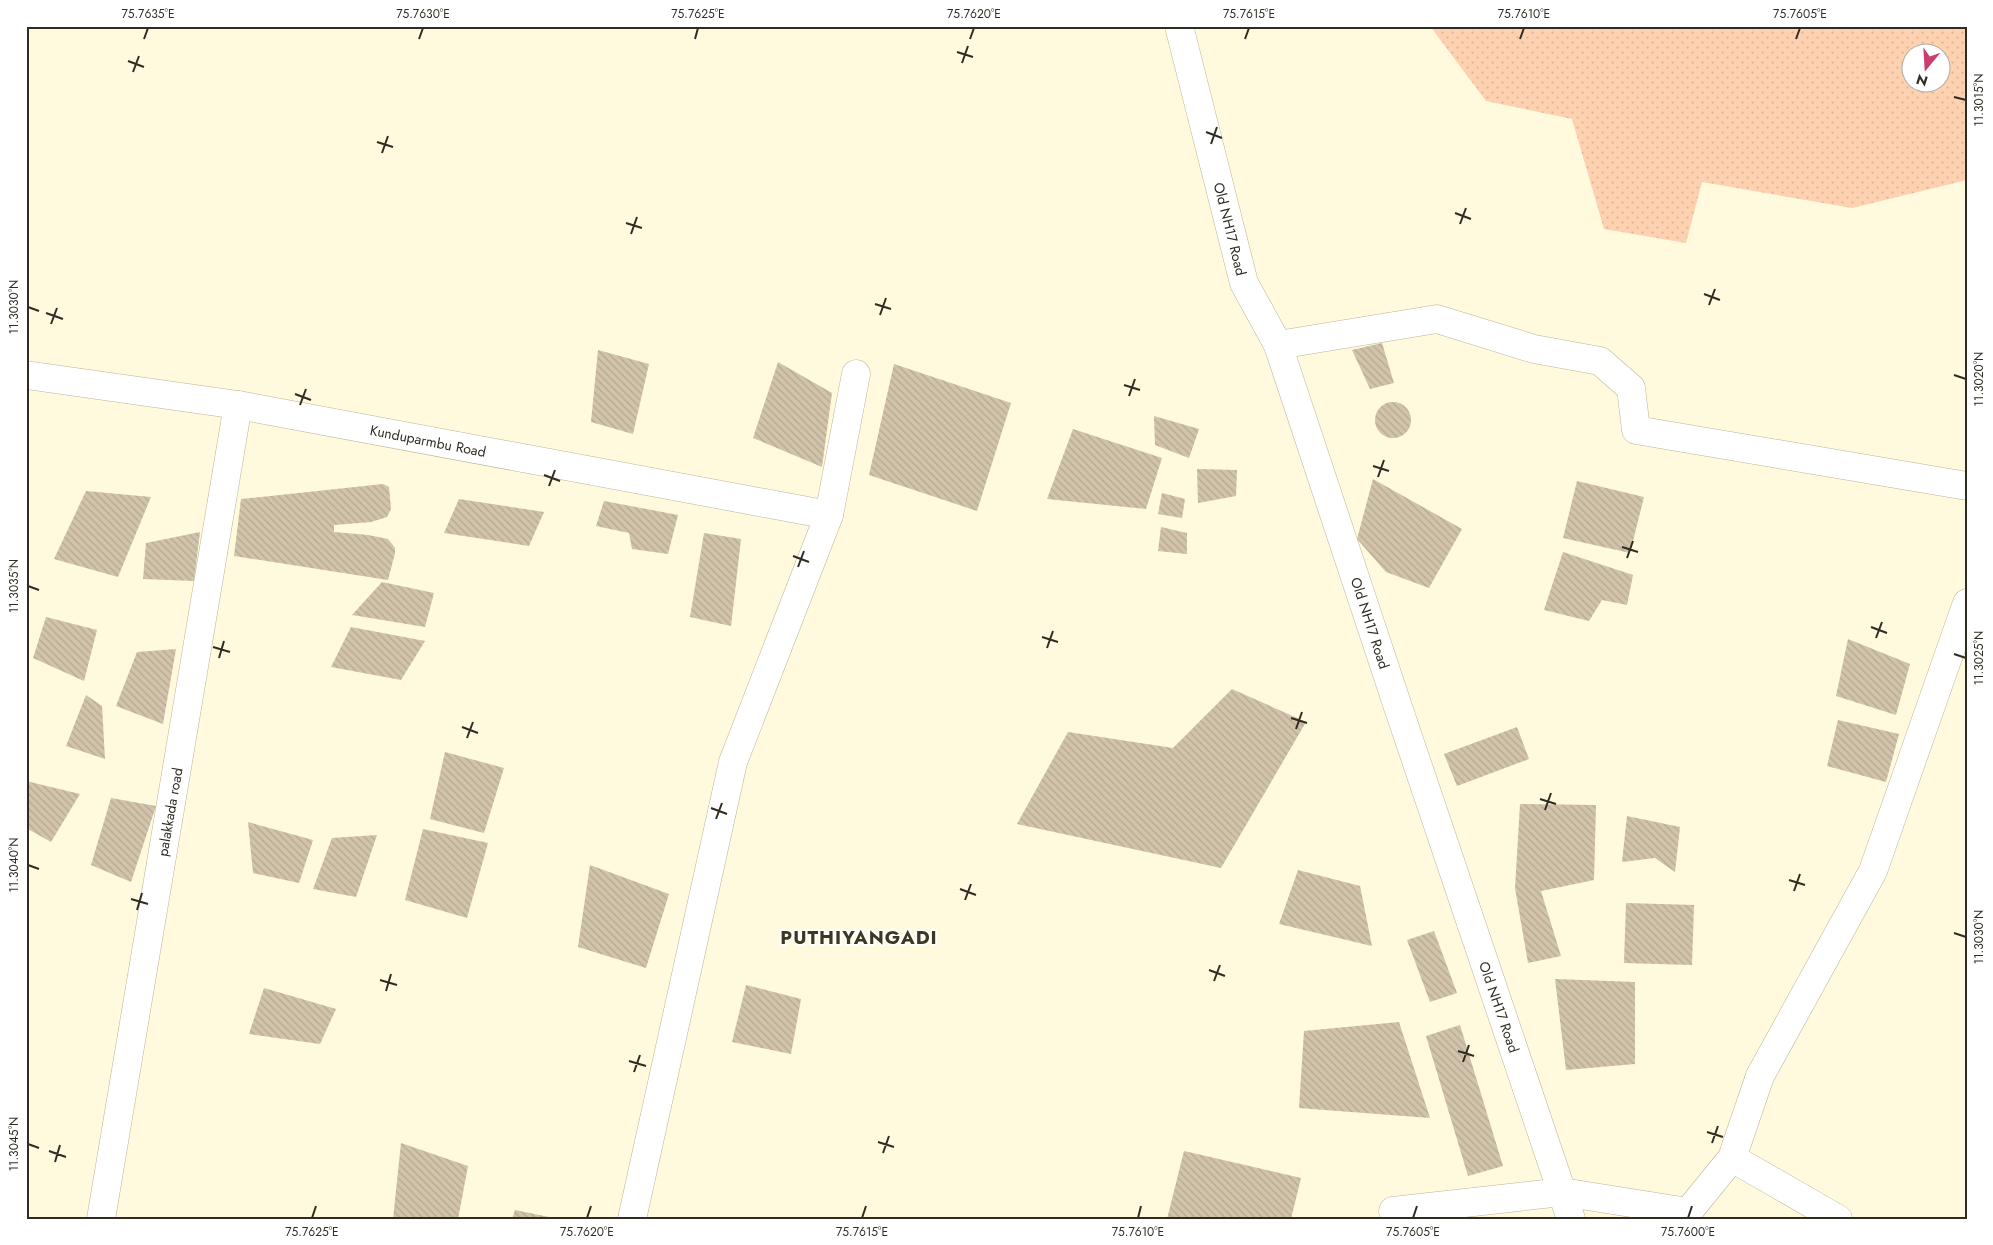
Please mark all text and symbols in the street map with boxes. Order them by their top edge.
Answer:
text: 75.7635°E [121,5,175,23]
text: 75.7630°E [396,5,450,23]
text: 75.7625°E [671,5,725,23]
text: 75.7620°E [947,5,1001,23]
text: 75.7615°E [1223,5,1275,23]
text: 75.7610°E [1498,5,1550,23]
text: 75.7605°E [1773,5,1827,23]
north arrow [1900,42,1950,92]
text: N [1914,69,1930,92]
text: 11.3015°N [1970,74,1988,126]
street label: Old NH17 Road [1209,180,1251,278]
text: 11.3030°N [5,280,23,334]
text: 11.3020°N [1970,352,1988,406]
street label: Kunduparmbu Road [368,420,488,462]
text: 11.3035°N [5,559,23,613]
street label: Old NH17 Road [1346,575,1394,671]
text: 11.3025°N [1970,631,1988,685]
street label: palakkada road [152,766,188,858]
text: 11.3040°N [5,838,23,893]
text: 11.3030°N [1970,910,1988,964]
district label: PUTHIYANGADI [780,924,938,951]
street label: Old NH17 Road [1474,959,1524,1055]
text: 11.3045°N [5,1117,23,1171]
text: 75.7625°E [285,1223,339,1241]
text: 75.7620°E [560,1223,614,1241]
text: 75.7615°E [836,1223,888,1241]
text: 75.7610°E [1112,1223,1164,1241]
text: 75.7605°E [1386,1223,1440,1241]
text: 75.7600°E [1661,1223,1715,1241]

